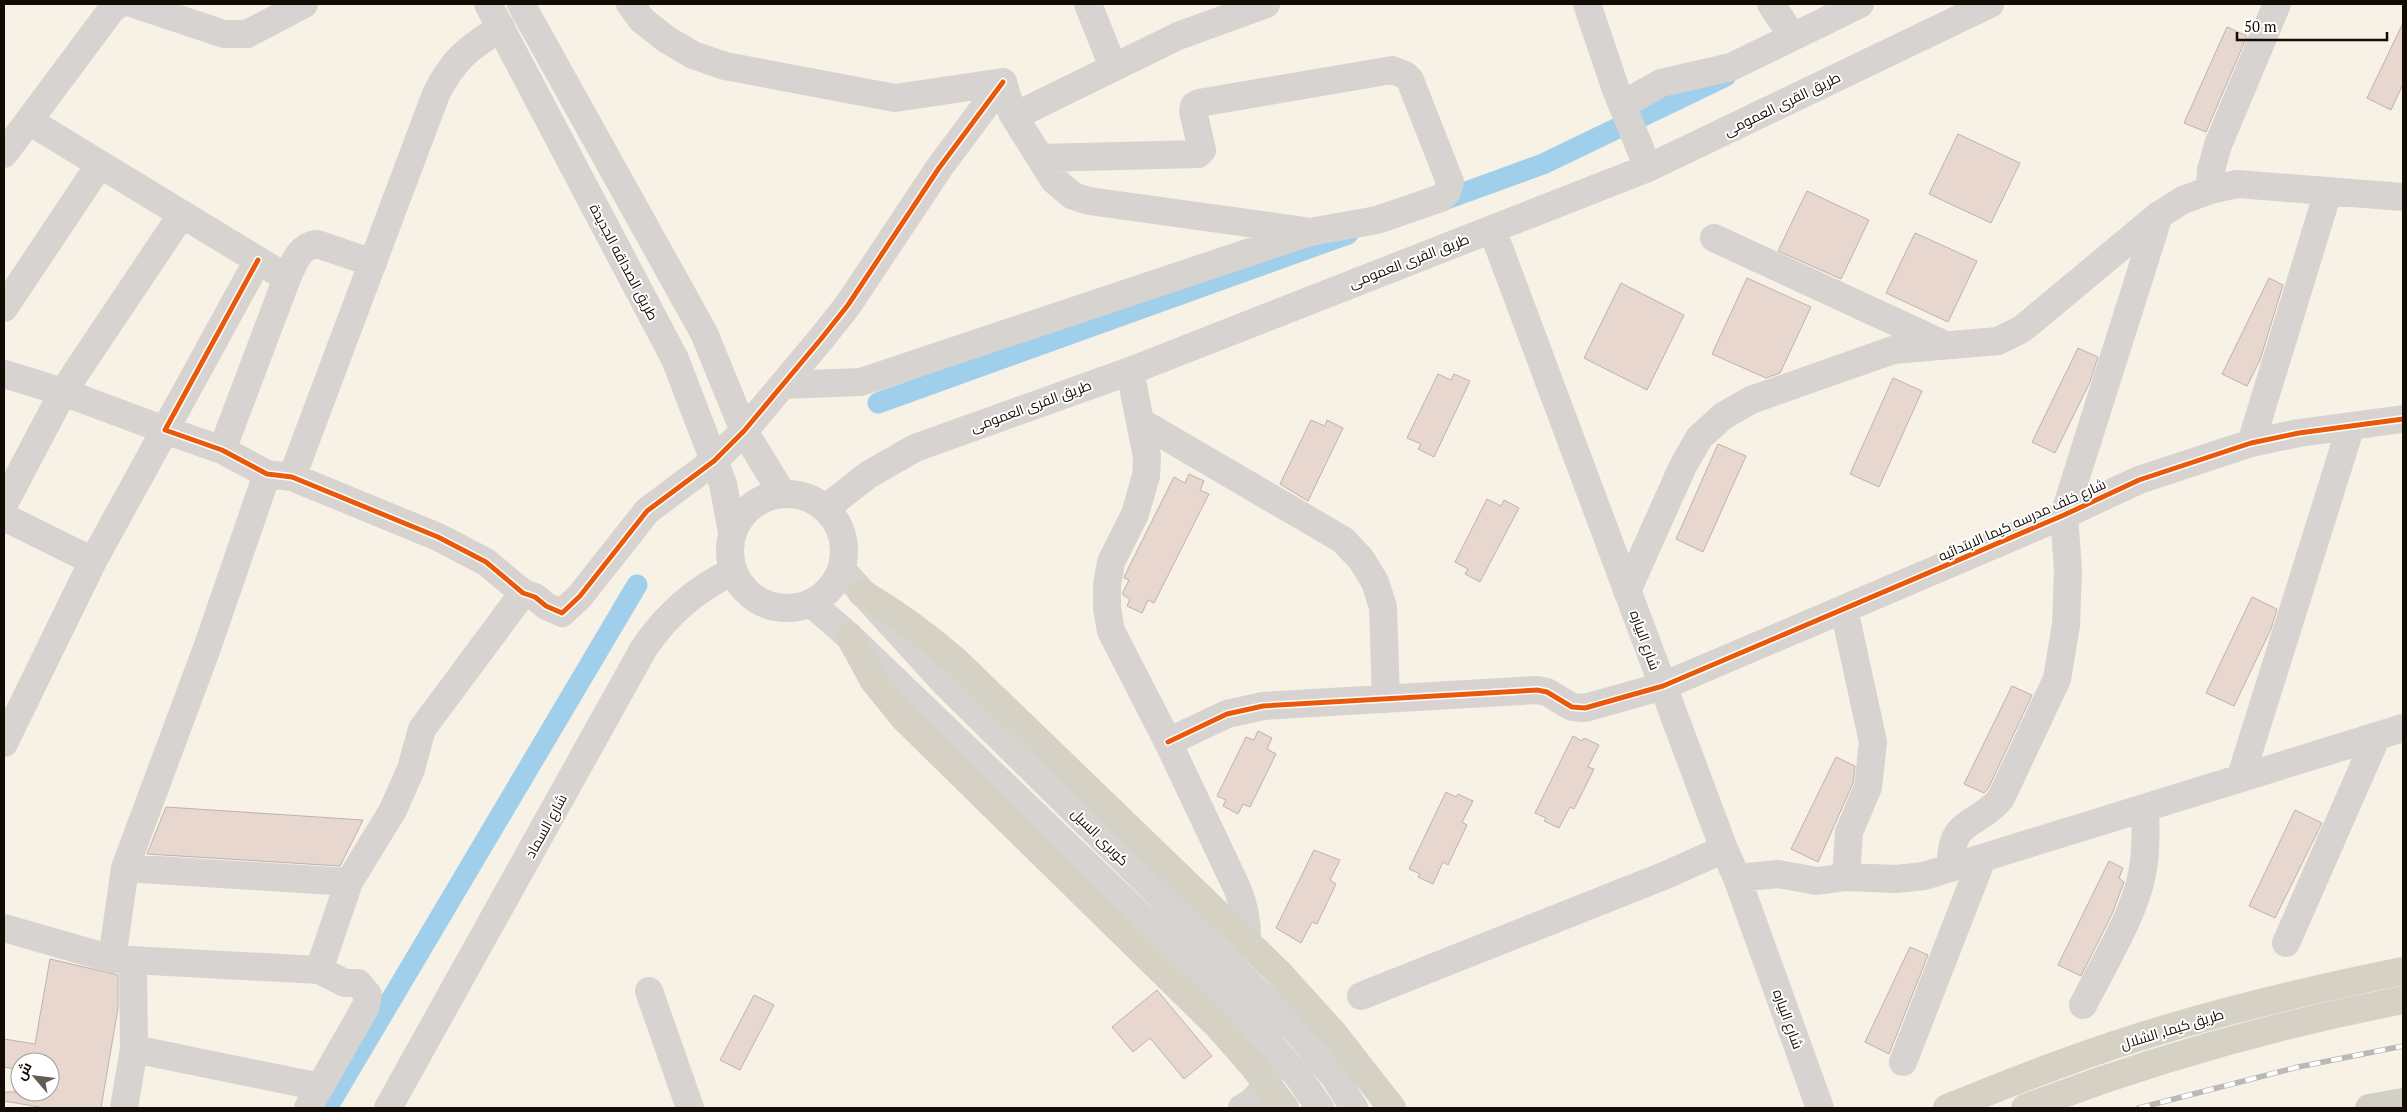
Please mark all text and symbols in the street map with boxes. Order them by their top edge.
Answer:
scale bar [2237,10,2387,42]
text: 50 m [2244,16,2277,36]
street label: طريق القرى العمومى [1720,67,1843,140]
street label: طريق الصداقه الجديدة [586,200,663,323]
street label: طريق القرى العمومى [1346,229,1472,292]
street label: طريق القرى العمومى [968,375,1094,436]
street label: شارع خلف مدرسه كيما الابتدائيه [1935,474,2109,565]
street label: شارع البياره [1626,607,1665,672]
street label: شارع السماد [520,790,571,861]
street label: كوبرى السيل [1067,804,1133,870]
street label: شارع البياره [1769,986,1808,1051]
street label: طريق كيما, الشلال [2118,1004,2226,1053]
north arrow [10,1052,60,1102]
text: ش [10,1058,36,1083]

